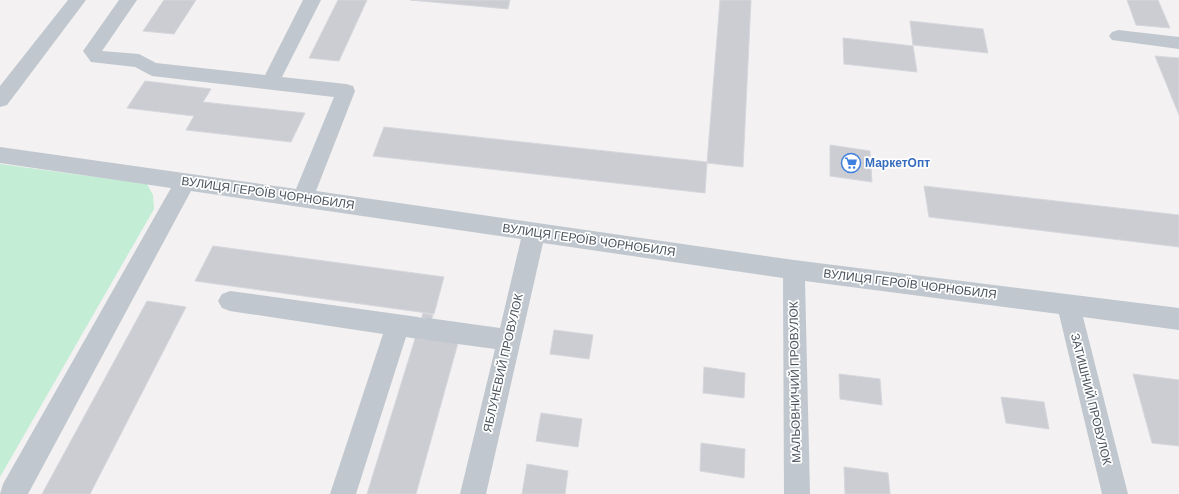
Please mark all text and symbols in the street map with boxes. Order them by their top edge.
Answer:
supermarket icon: МаркетОпт [840,152,862,174]
place label: МаркетОпт [865,155,930,171]
street label: ВУЛИЦЯ ГЕРОЇВ ЧОРНОБИЛЯ [180,173,356,213]
street label: ВУЛИЦЯ ГЕРОЇВ ЧОРНОБИЛЯ [501,220,677,260]
street label: ВУЛИЦЯ ГЕРОЇВ ЧОРНОБИЛЯ [822,265,998,303]
street label: ЯБЛУНЕВИЙ ПРОВУЛОК [479,292,527,434]
street label: МАЛЬОВНИЧИЙ ПРОВУЛОК [786,301,804,463]
street label: ЗАТИШНИЙ ПРОВУЛОК [1067,332,1115,466]

